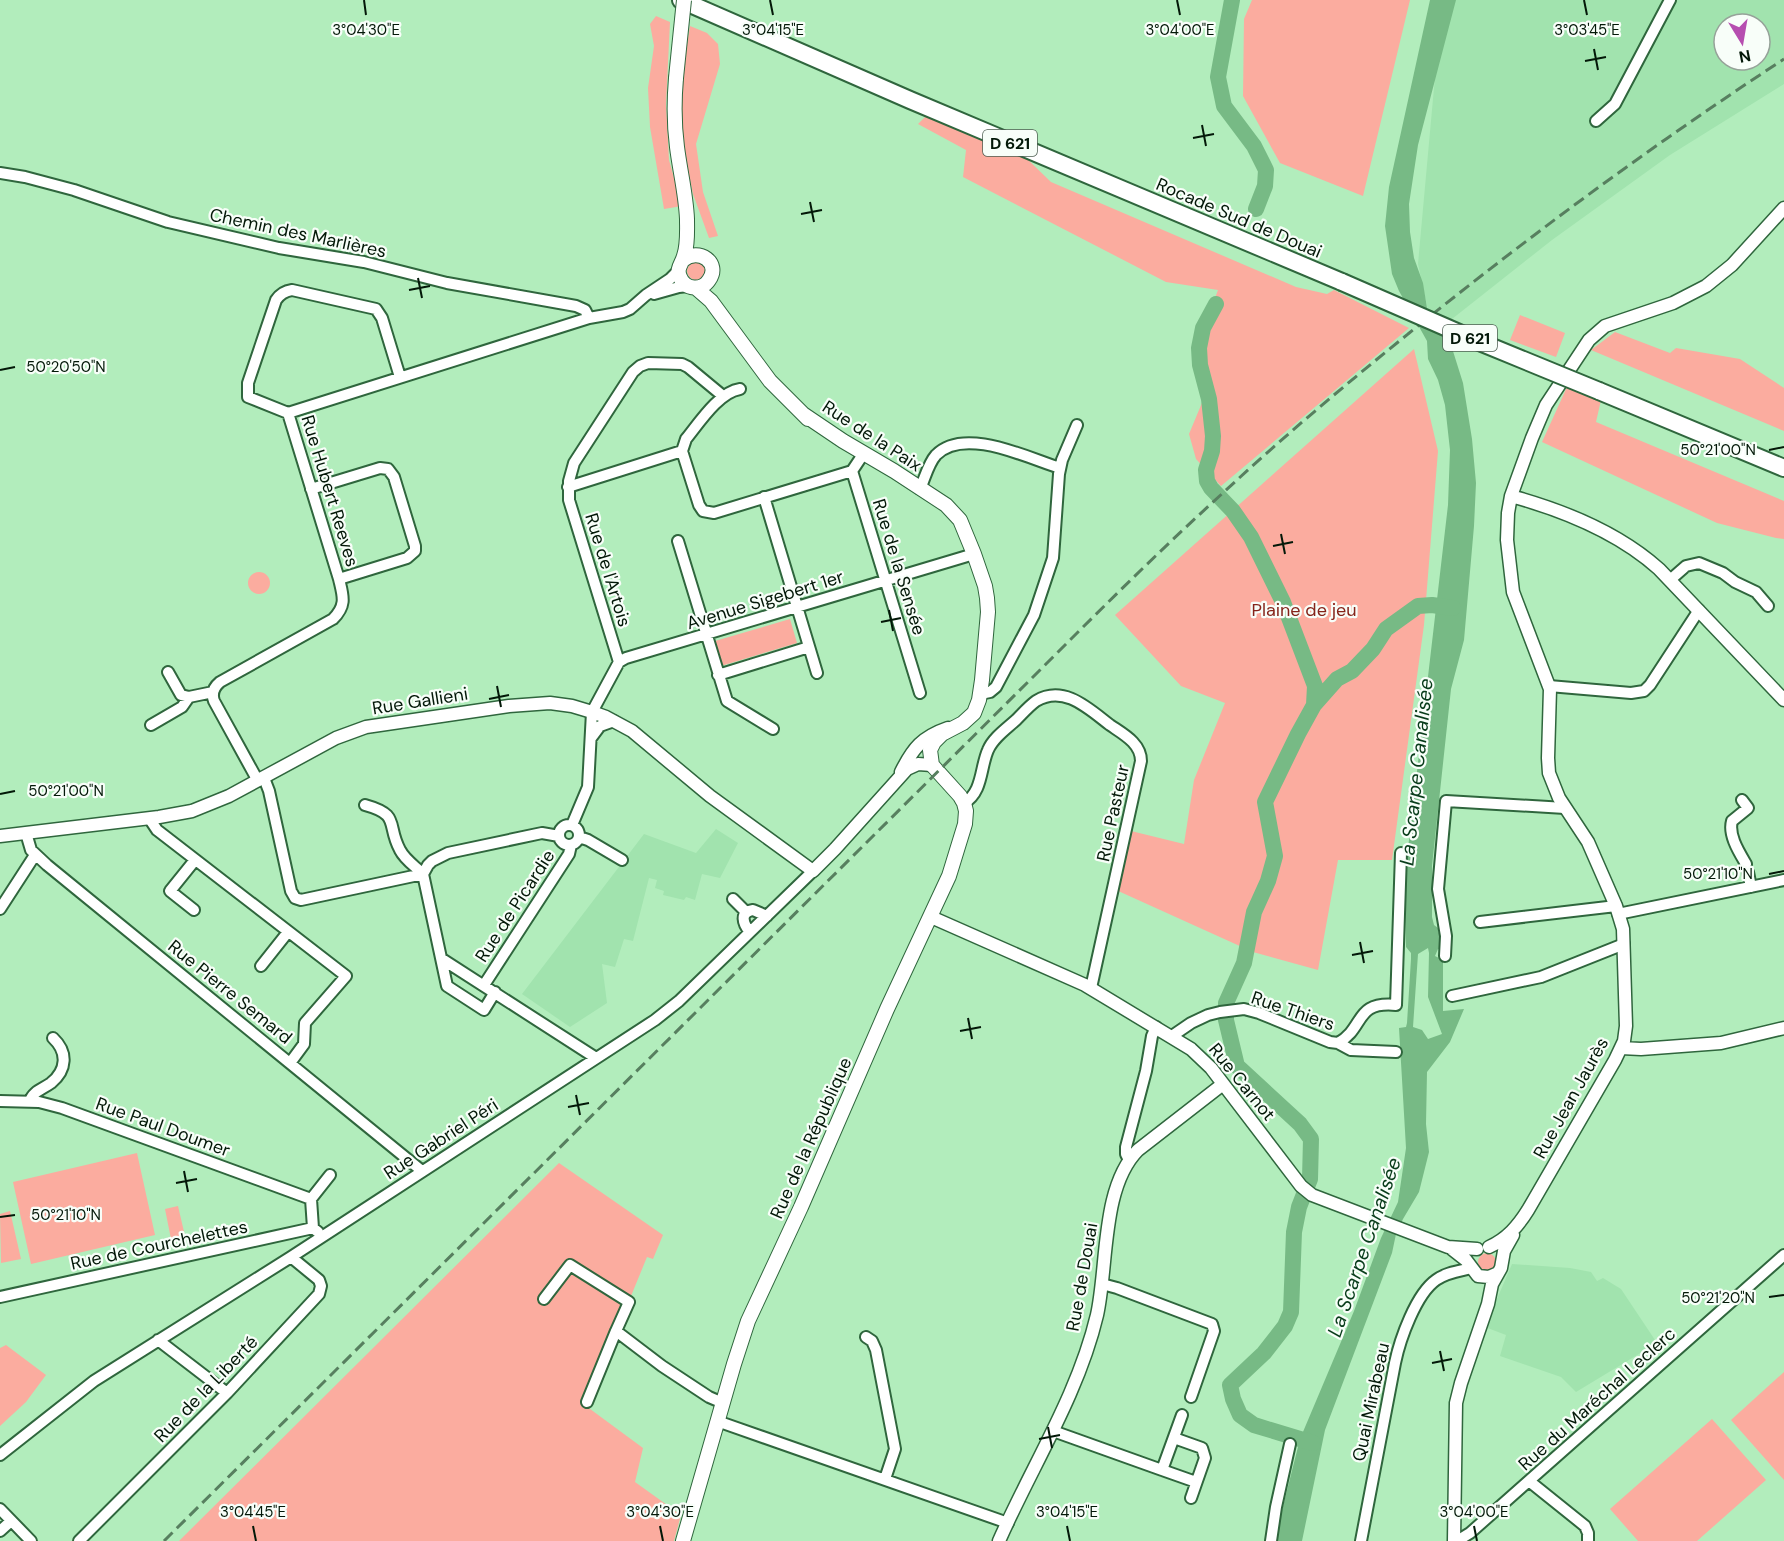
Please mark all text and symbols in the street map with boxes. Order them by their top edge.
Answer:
north arrow [1712,12,1772,72]
text: 3°04'30"E [332,20,400,40]
text: 3°04'15"E [742,20,804,40]
text: 3°04'00"E [1145,20,1215,40]
text: 3°03'45"E [1554,20,1620,40]
text: N [1737,45,1752,68]
road number: D 621 [983,130,1037,156]
street label: Rocade Sud de Douai [1152,172,1326,264]
street label: Chemin des Marlières [207,203,389,263]
road number: D 621 [1443,325,1497,351]
text: 50°20'50"N [26,357,106,377]
street label: Rue de la Paix [818,395,926,477]
street label: Rue Hubert Reeves [296,412,364,570]
text: 50°21'00"N [1680,440,1756,460]
street label: Rue de la Sensée [867,496,931,638]
street label: Rue de l'Artois [579,510,637,630]
street label: Avenue Sigebert 1er [683,565,847,635]
park label: Plaine de jeu [1251,598,1357,622]
water label: La Scarpe Canalisée [1393,677,1439,867]
street label: Rue Gallieni [370,682,470,720]
street label: Rue Pasteur [1091,762,1135,864]
text: 50°21'00"N [28,781,104,801]
street label: Rue de Picardie [470,845,560,967]
text: 50°21'10"N [1683,864,1753,884]
street label: Rue Pierre Semard [163,935,297,1049]
street label: Rue Thiers [1248,986,1338,1036]
street label: Rue Jean Jaurès [1528,1033,1614,1163]
street label: Rue Carnot [1203,1038,1281,1126]
street label: Rue de la République [765,1054,857,1222]
street label: Rue Paul Doumer [93,1092,234,1163]
street label: Rue Gabriel Péri [379,1093,503,1185]
water label: La Scarpe Canalisée [1321,1154,1407,1340]
text: 50°21'10"N [31,1205,101,1225]
street label: Rue de Courchelettes [68,1215,250,1275]
street label: Rue de Douai [1061,1221,1103,1333]
text: 50°21'20"N [1681,1288,1755,1308]
street label: Rue du Maréchal Leclerc [1513,1322,1681,1476]
street label: Rue de la Liberté [149,1330,263,1448]
street label: Quai Mirabeau [1347,1340,1395,1464]
text: 3°04'45"E [220,1502,286,1522]
text: 3°04'30"E [626,1502,694,1522]
text: 3°04'15"E [1036,1502,1098,1522]
text: 3°04'00"E [1439,1502,1509,1522]

